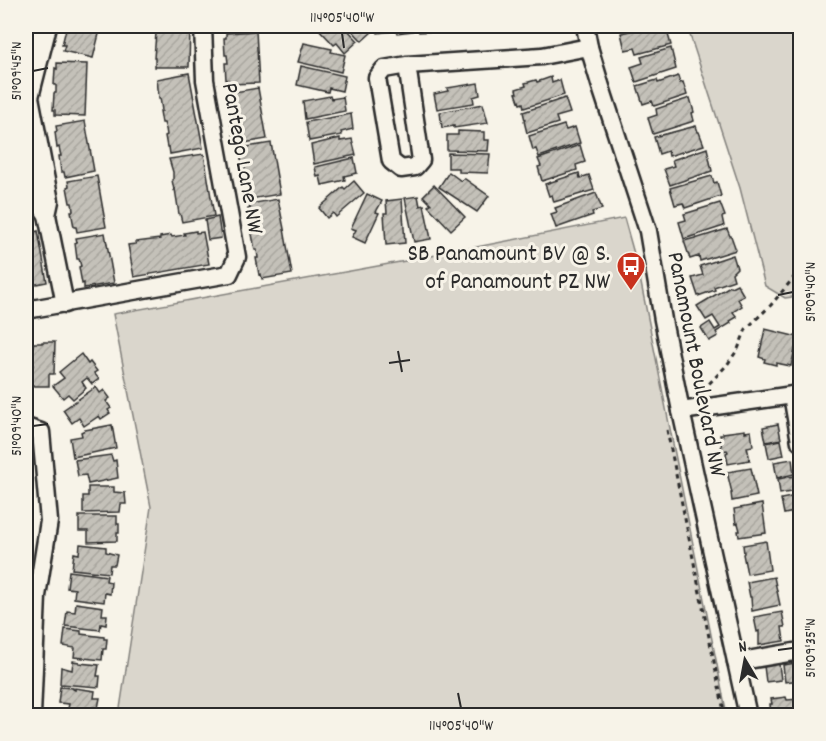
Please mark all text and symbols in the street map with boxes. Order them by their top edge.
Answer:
text: 114°05'40"W [310,8,374,30]
text: 51°09'45"N [7,42,29,100]
street label: Pantego Lane NW [211,80,271,237]
place label: SB Panamount BV @ S. of Panamount PZ NW [407,238,610,300]
street label: Panamount Boulevard NW [657,249,734,480]
bus stop icon: SB Panamount BV @ S. of Panamount PZ NW [615,250,647,292]
text: 51°09'40"N [801,262,823,322]
text: 51°09'40"N [7,396,29,456]
text: 51°09'35"N [801,618,823,678]
north arrow [715,630,775,690]
text: N [737,636,749,660]
text: 114°05'40"W [429,716,493,738]

